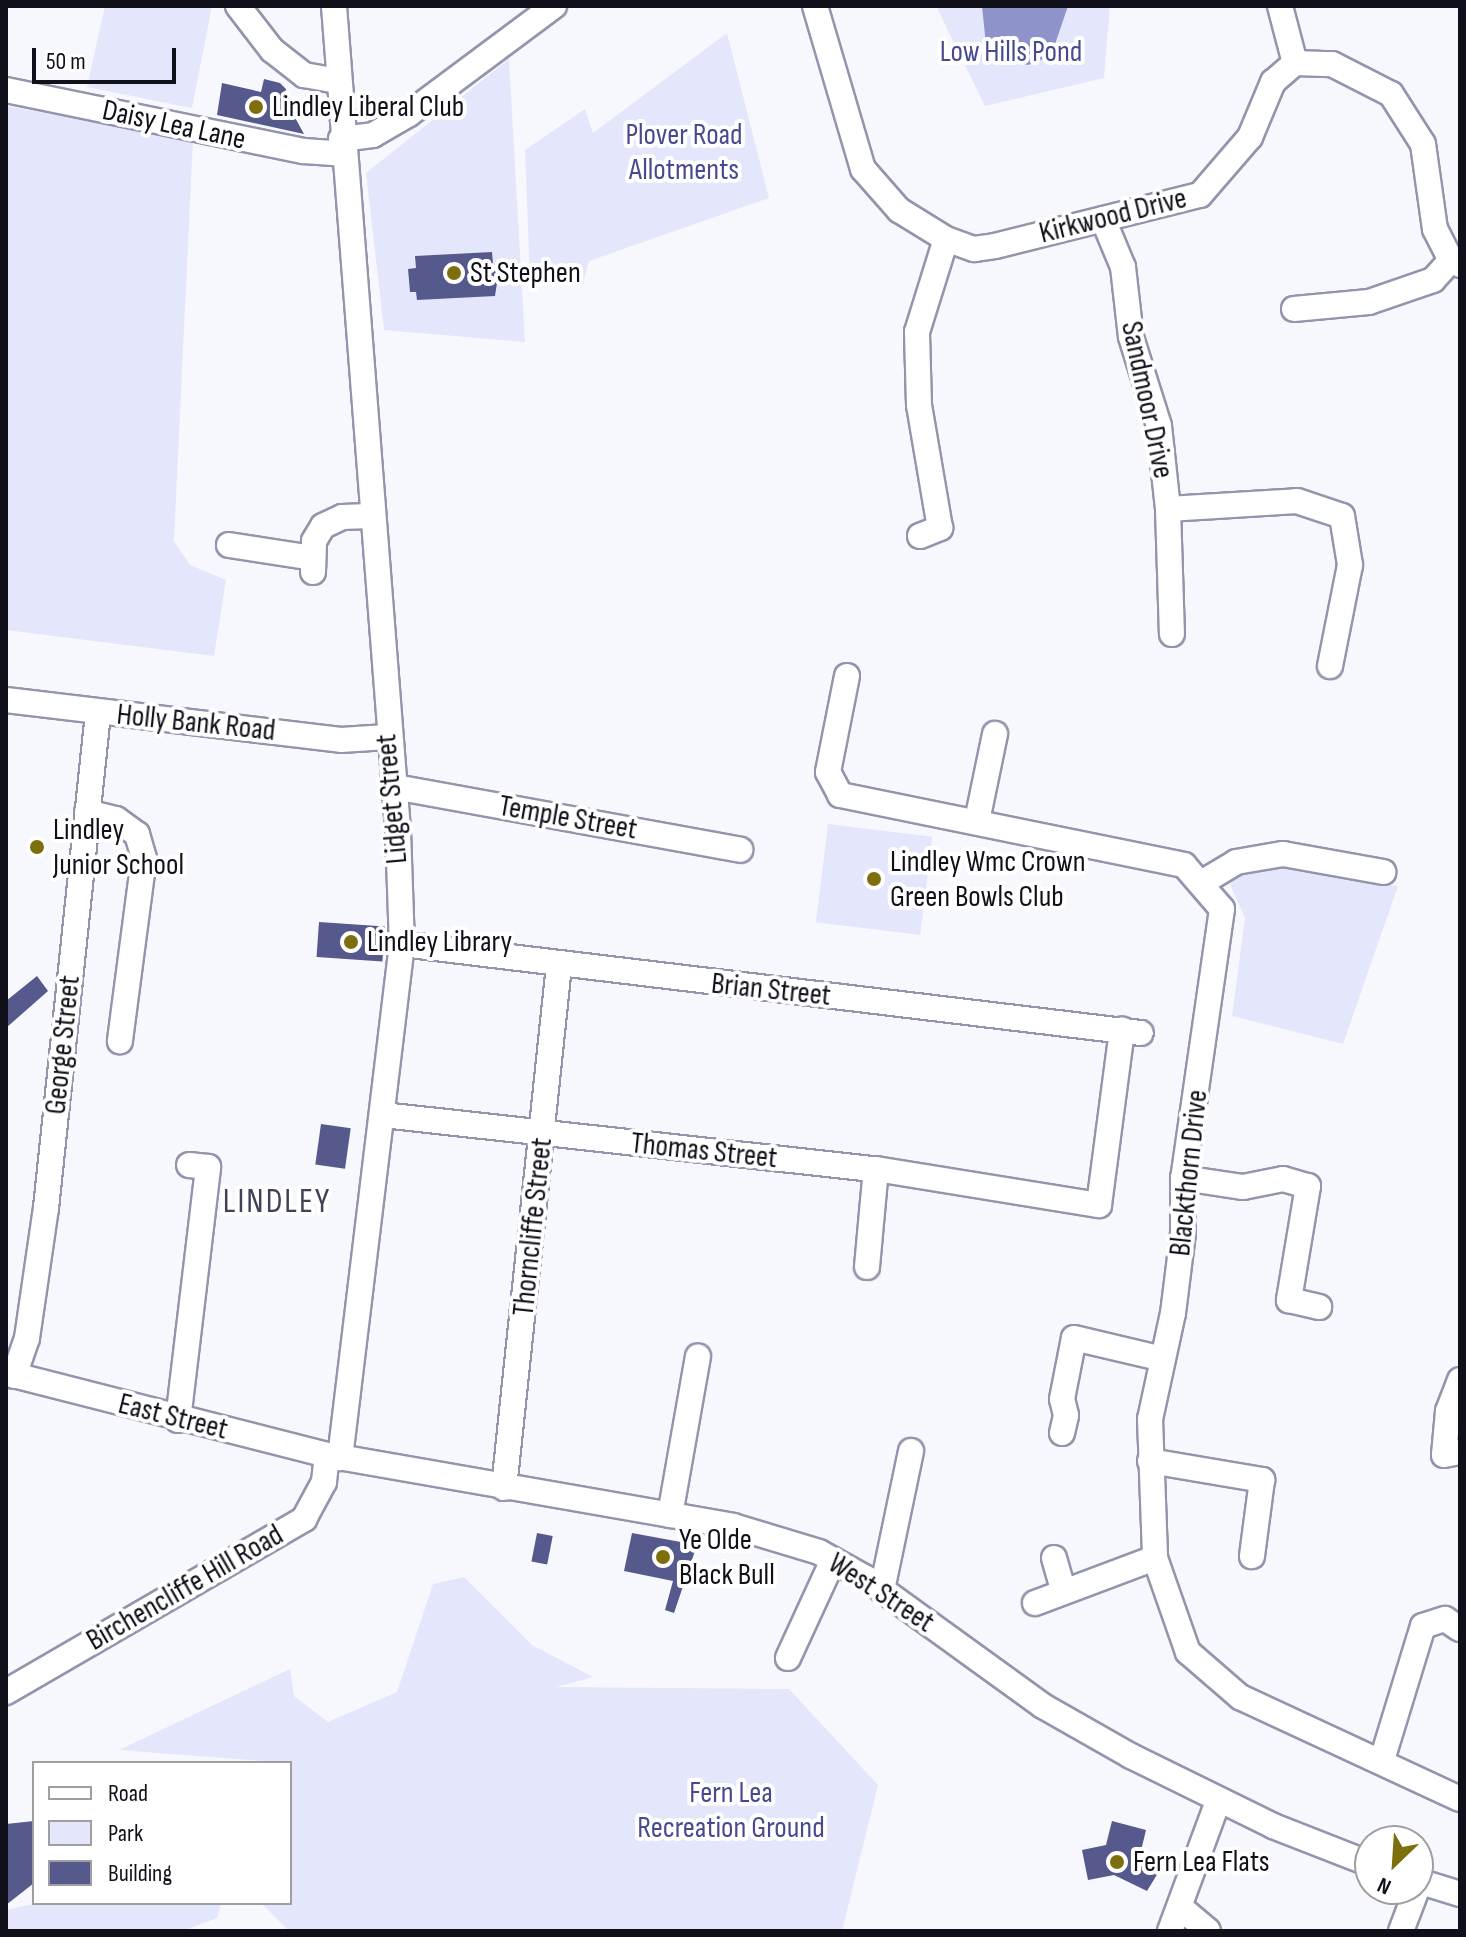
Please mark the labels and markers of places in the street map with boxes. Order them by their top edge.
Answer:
place label: Lindley Liberal Club [272,89,464,125]
marker: Lindley Liberal Club [247,98,265,116]
place label: St Stephen [470,255,581,291]
marker: St Stephen [445,264,463,282]
place label: Lindley Junior School [53,812,184,882]
marker: Lindley Junior School [28,838,46,856]
place label: Lindley Wmc Crown Green Bowls Club [890,844,1086,914]
marker: Lindley Wmc Crown Green Bowls Club [865,870,883,888]
place label: Lindley Library [367,924,512,960]
marker: Lindley Library [342,933,360,951]
place label: Ye Olde Black Bull [679,1522,775,1592]
marker: Ye Olde Black Bull [654,1548,672,1566]
place label: Fern Lea Flats [1133,1844,1270,1880]
marker: Fern Lea Flats [1108,1853,1126,1871]

